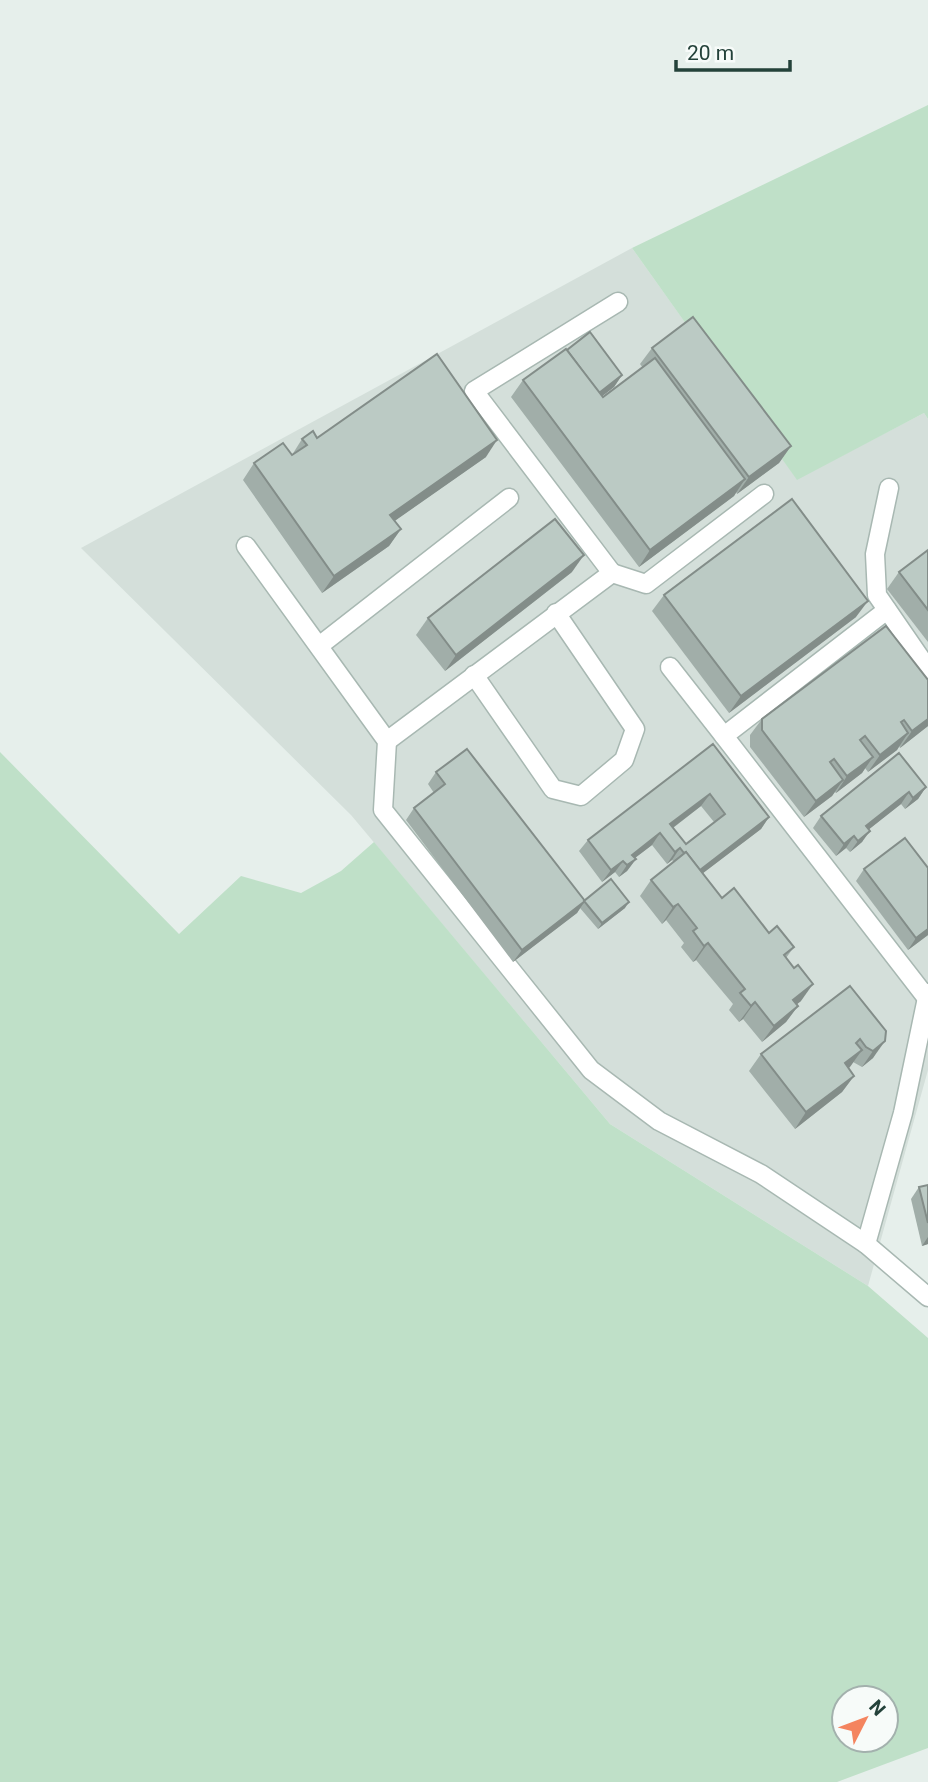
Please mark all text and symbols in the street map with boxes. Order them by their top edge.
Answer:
scale bar [676,28,790,72]
text: 20 m [687,41,734,65]
north arrow [830,1684,900,1754]
text: N [864,1695,890,1721]

